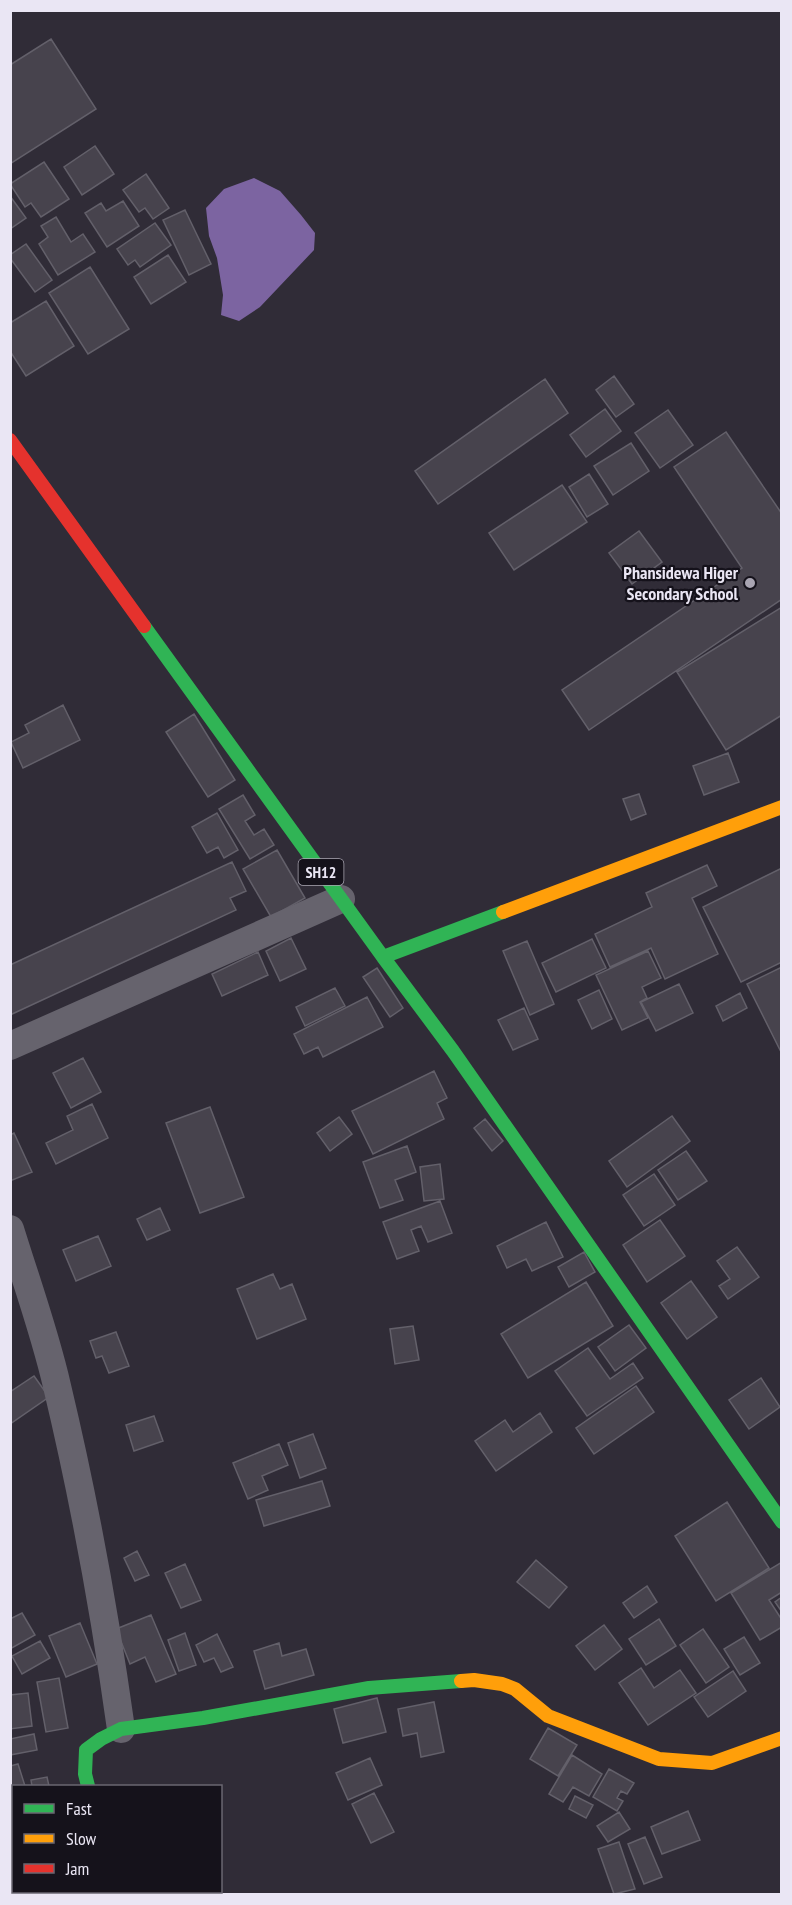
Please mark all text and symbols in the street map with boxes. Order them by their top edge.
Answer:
place label: Phansidewa Higer Secondary School [623,561,739,605]
marker: Phansidewa Higer Secondary School [743,576,757,590]
road number: SH12 [298,859,344,885]
legend [12,1785,222,1893]
text: Fast [66,1797,92,1820]
text: Slow [66,1827,97,1850]
text: Jam [65,1857,89,1880]

